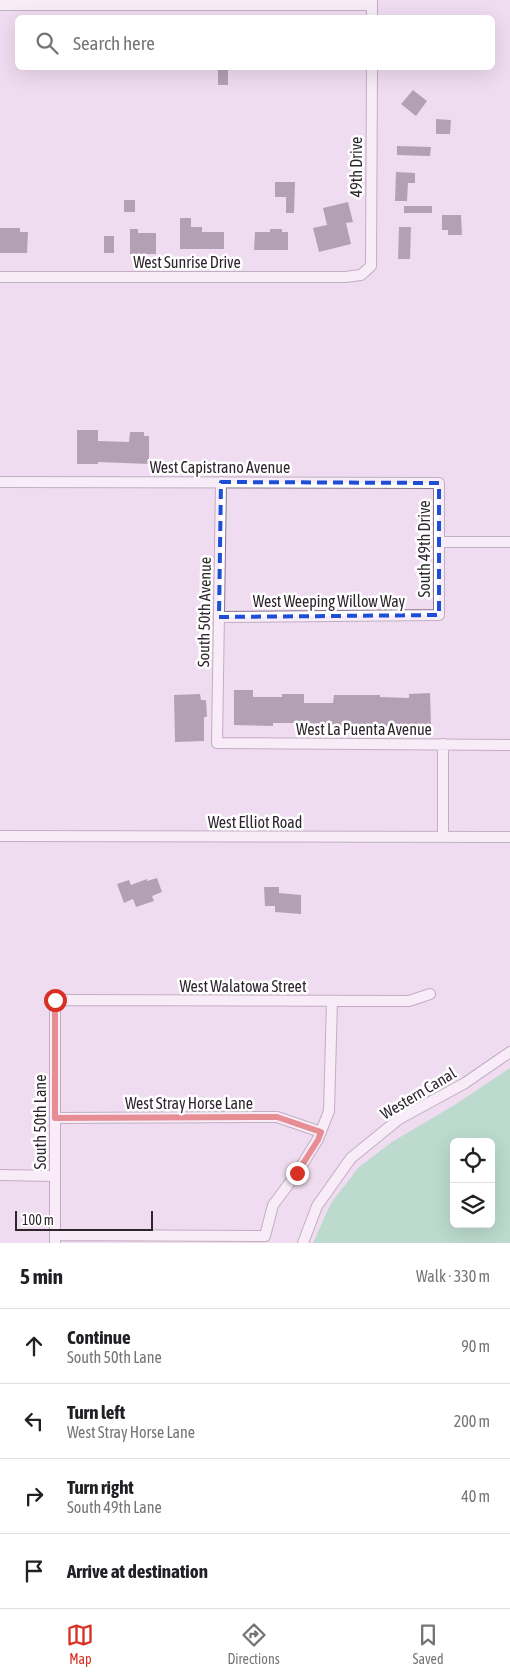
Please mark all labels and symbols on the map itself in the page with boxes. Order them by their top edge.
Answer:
street label: 49th Drive [347,137,365,197]
street label: West Sunrise Drive [133,253,241,271]
street label: West Capistrano Avenue [150,458,290,477]
street label: South 49th Drive [415,500,433,598]
street label: South 50th Avenue [194,557,214,667]
street label: West Weeping Willow Way [253,592,406,611]
street label: West La Puenta Avenue [296,720,432,738]
street label: West Elliot Road [208,813,302,831]
street label: West Walatowa Street [179,977,307,995]
route start [44,989,67,1012]
street label: Western Canal [377,1063,459,1122]
street label: South 50th Lane [31,1075,49,1169]
street label: West Stray Horse Lane [125,1094,253,1113]
route end [286,1162,309,1185]
scale bar [15,1208,152,1231]

